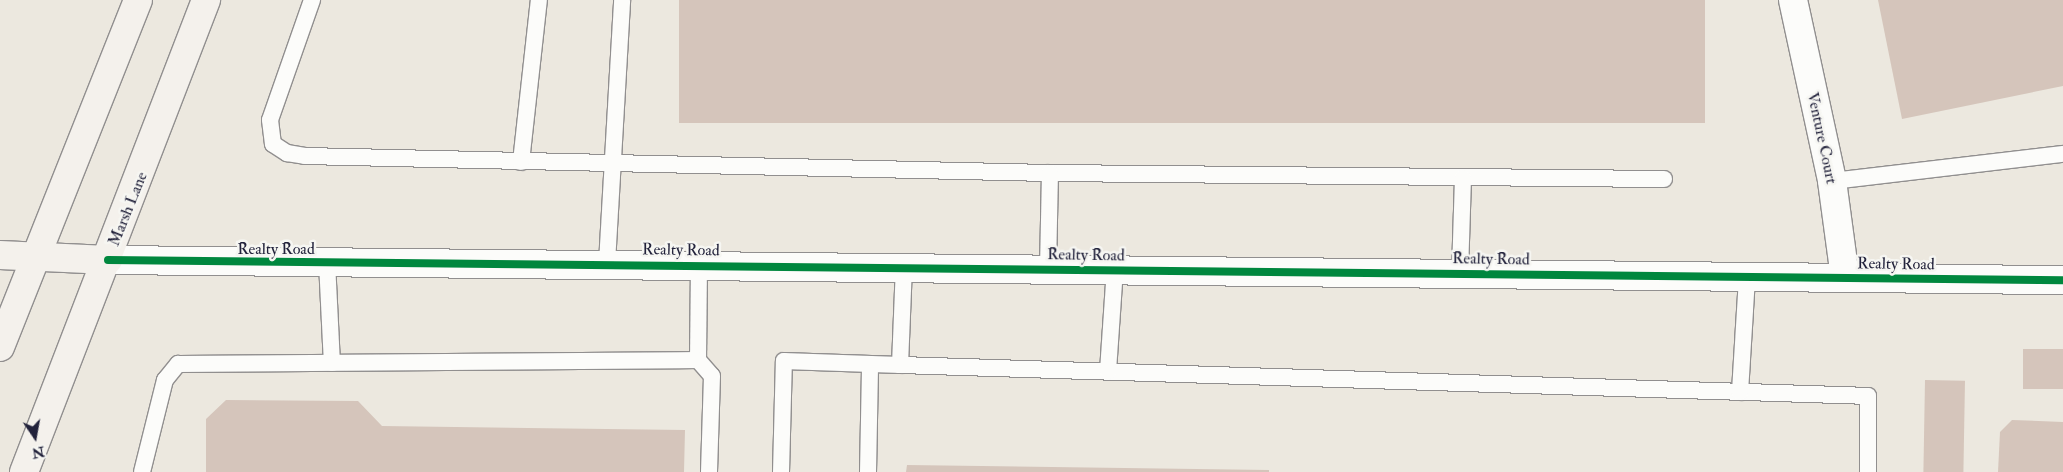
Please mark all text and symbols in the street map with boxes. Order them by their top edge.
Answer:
street label: Venture Court [1803,90,1841,186]
street label: Marsh Lane [104,169,152,249]
street label: Realty Road [237,239,315,259]
street label: Realty Road [642,240,720,260]
street label: Realty Road [1047,245,1125,265]
street label: Realty Road [1452,249,1530,269]
street label: Realty Road [1857,254,1935,274]
north arrow [10,412,60,462]
text: N [30,443,46,462]

